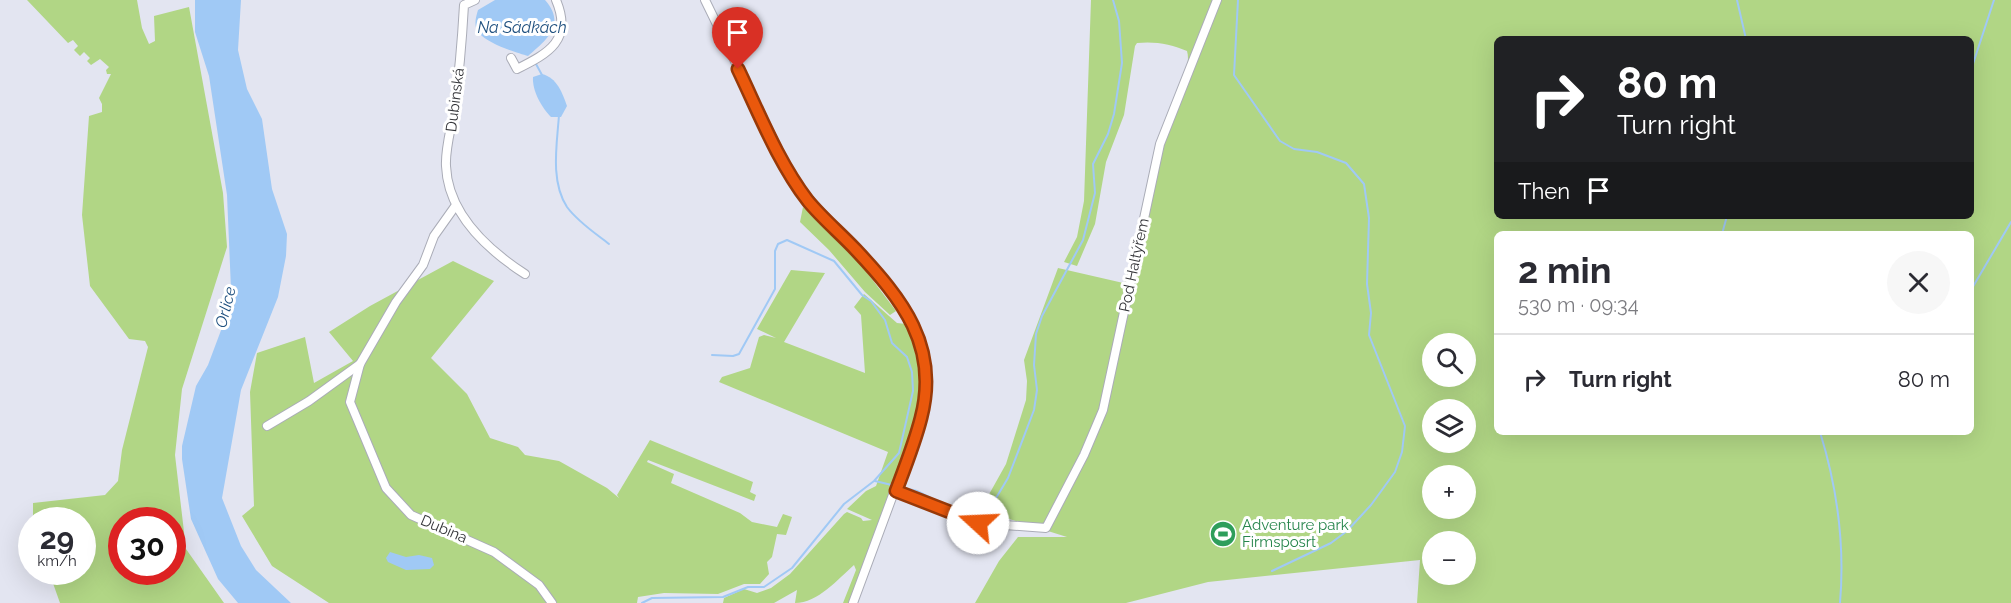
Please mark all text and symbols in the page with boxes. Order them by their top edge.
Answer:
pin [712,7,763,69]
icon: arrive [721,16,754,49]
water label: Na Sádkách [477,18,567,37]
text: 80 m [1617,59,1717,108]
icon: right [1518,60,1596,138]
street label: Dubinská [442,67,468,133]
text: Turn right [1617,109,1736,140]
icon: arrive [1582,174,1615,207]
text: Then [1518,178,1570,204]
street label: Pod Haltýřem [1115,217,1153,313]
text: 2 min [1518,249,1611,291]
button: close [1887,251,1950,314]
water label: Orlice [211,284,240,330]
text: 530 m · 09:34 [1518,293,1639,317]
map controls [1422,333,1476,585]
button: search [1422,333,1476,387]
icon: right [1518,363,1551,396]
text: Turn right [1569,366,1672,392]
text: 80 m [1898,366,1950,392]
button: layers [1422,399,1476,453]
button: + [1422,465,1476,519]
position arrow [946,491,1010,555]
speed limit sign: 30 [108,507,186,585]
street label: Dubina [418,511,470,547]
place label: Adventure park Firmsposrt [1242,516,1349,551]
sports icon: Adventure park Firmsposrt [1208,519,1238,549]
text: 29 [40,521,74,556]
button: − [1422,531,1476,585]
text: km/h [37,552,77,570]

